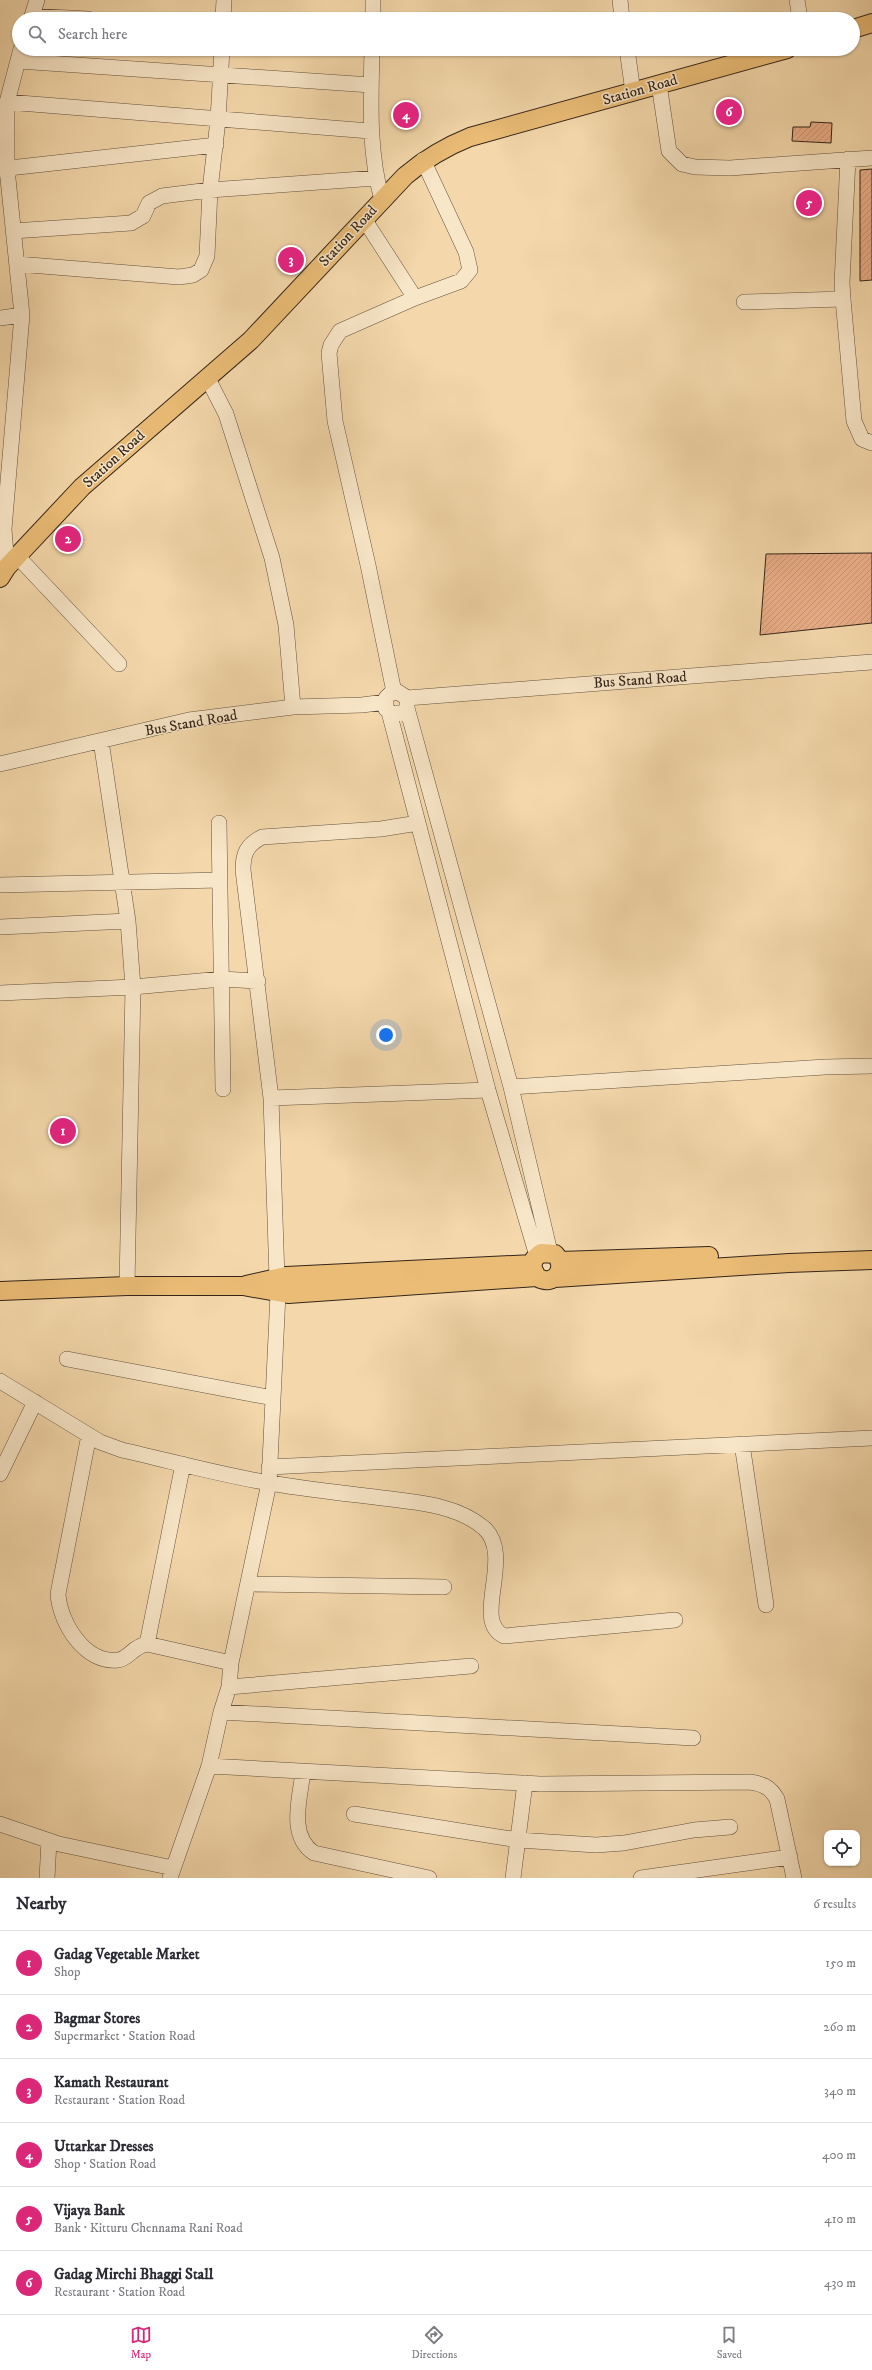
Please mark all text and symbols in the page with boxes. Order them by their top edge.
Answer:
search box [12,12,860,56]
icon: search [26,23,48,45]
text: Search here [58,25,127,44]
street label: Station Road [600,70,680,110]
pin: 6 [716,97,742,127]
pin: 4 [393,100,419,130]
pin: 5 [796,188,822,218]
street label: Station Road [315,201,382,271]
pin: 3 [278,245,304,275]
street label: Station Road [79,426,149,492]
pin: 2 [55,524,81,554]
street label: Bus Stand Road [593,667,688,693]
street label: Bus Stand Road [143,705,239,740]
your location [376,1025,396,1045]
pin: 1 [50,1116,76,1146]
map controls [824,1830,860,1866]
button: locate [824,1830,860,1866]
text: Nearby [16,1893,66,1915]
text: 6 results [813,1896,856,1912]
text: Gadag Vegetable Market [54,1945,200,1964]
text: 1 [27,1955,31,1971]
text: 150 m [825,1955,856,1971]
text: Shop [54,1964,80,1980]
text: Bagmar Stores [54,2009,140,2028]
text: 2 [26,2019,32,2035]
text: 260 m [823,2019,856,2035]
text: Supermarket · Station Road [54,2028,195,2044]
text: Kamath Restaurant [54,2073,169,2092]
text: 3 [27,2083,31,2099]
text: 340 m [824,2083,856,2099]
text: Restaurant · Station Road [54,2092,185,2108]
text: Uttarkar Dresses [54,2137,154,2156]
text: 4 [25,2147,33,2163]
text: 400 m [822,2147,856,2163]
text: Shop · Station Road [54,2156,156,2172]
text: Vijaya Bank [54,2201,125,2220]
text: 5 [26,2211,32,2227]
text: 410 m [824,2211,856,2227]
text: Bank · Kitturu Chennama Rani Road [54,2220,243,2236]
text: Gadag Mirchi Bhaggi Stall [54,2265,213,2284]
text: 6 [26,2275,32,2291]
text: 430 m [824,2275,856,2291]
text: Restaurant · Station Road [54,2284,185,2300]
tab: Map [130,2324,152,2362]
tab: Directions [412,2324,457,2362]
tab: Saved [717,2324,742,2362]

